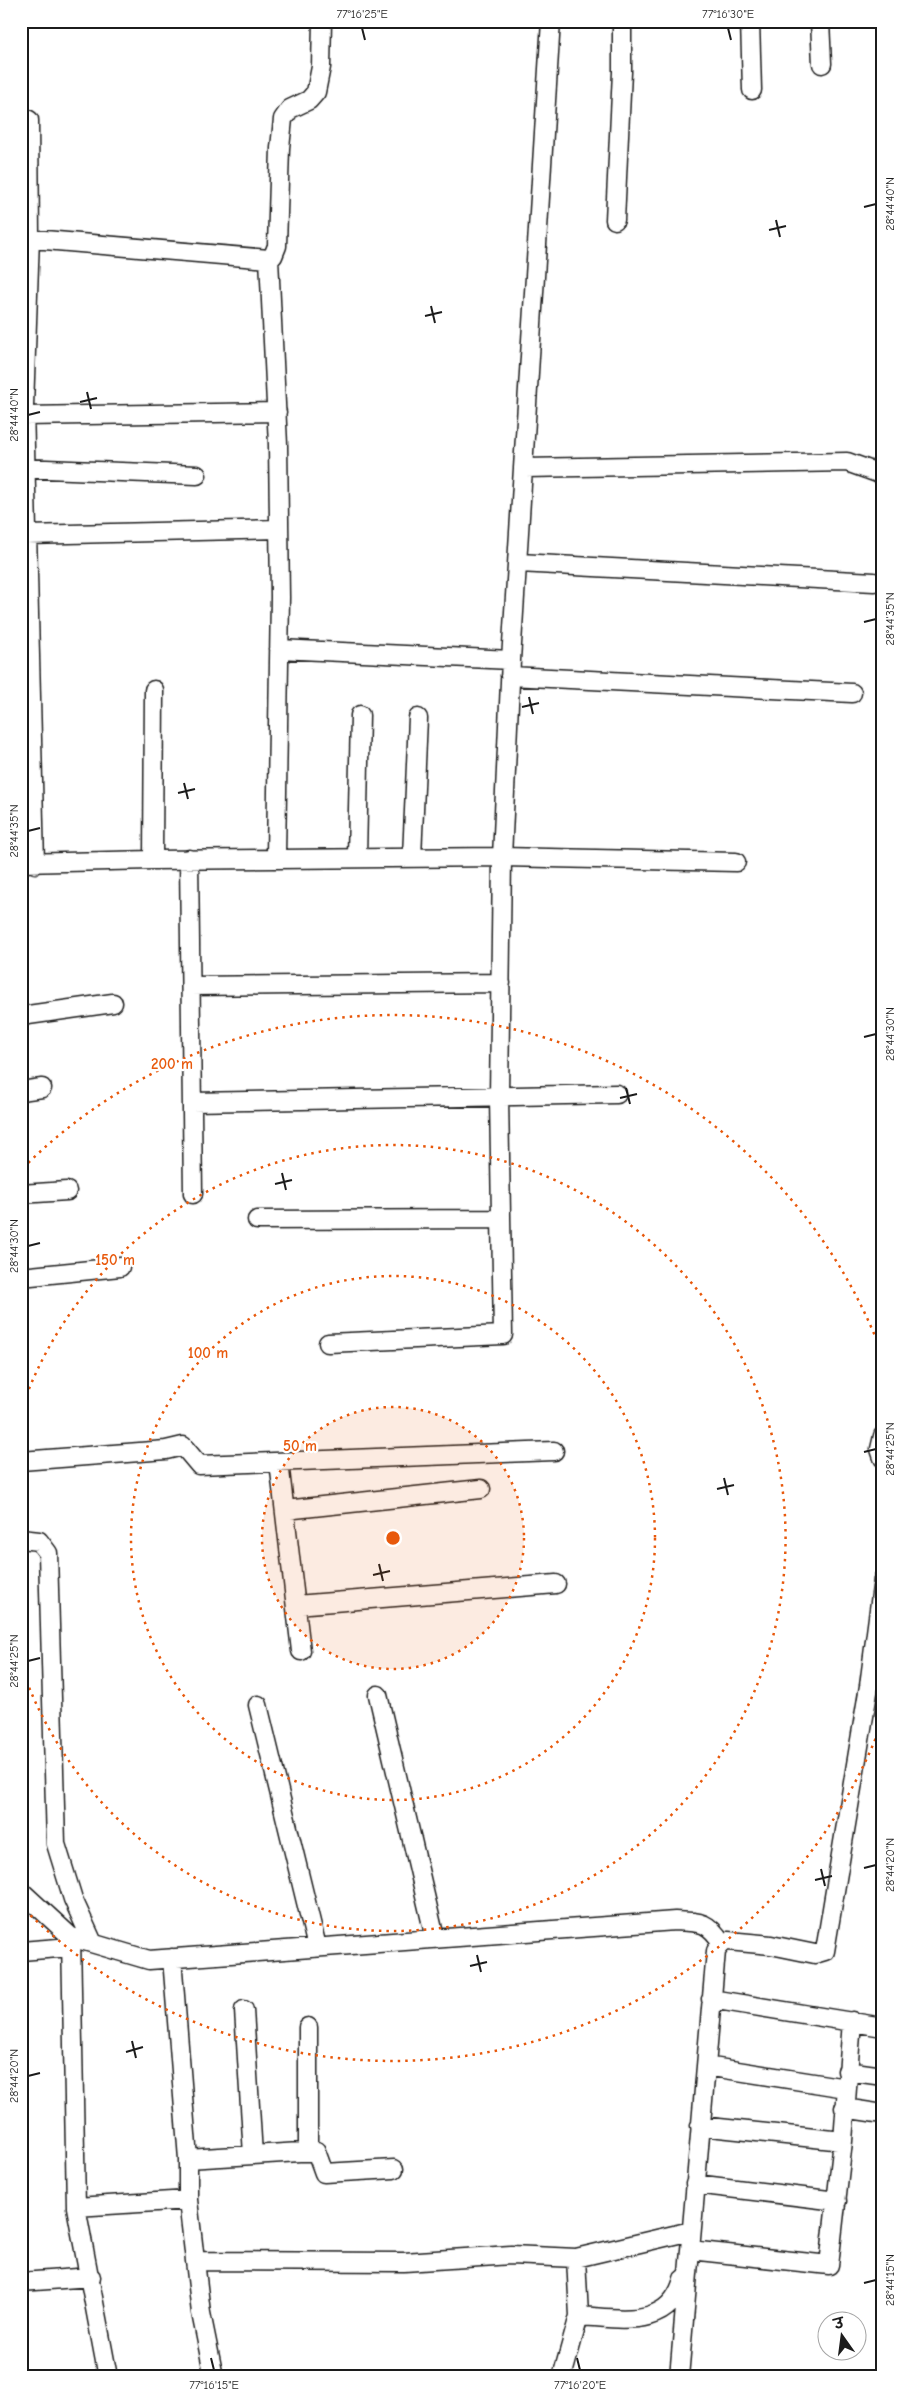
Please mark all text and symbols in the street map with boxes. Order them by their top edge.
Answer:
text: 77°16'25"E [336,7,388,21]
text: 77°16'30"E [702,7,754,21]
text: 28°44'40"N [883,177,897,231]
text: 28°44'40"N [7,388,21,442]
text: 28°44'35"N [883,592,897,646]
text: 28°44'35"N [7,804,21,858]
text: 28°44'30"N [883,1007,897,1061]
text: 200 m [151,1055,193,1073]
text: 28°44'30"N [7,1219,21,1273]
text: 150 m [95,1251,135,1269]
text: 100 m [188,1344,228,1362]
text: 28°44'25"N [883,1422,897,1476]
text: 50 m [283,1437,317,1455]
centre of rings [384,1529,402,1547]
text: 28°44'25"N [7,1634,21,1688]
text: 28°44'20"N [883,1838,897,1892]
text: 28°44'20"N [7,2049,21,2103]
text: 28°44'15"N [883,2254,897,2306]
north arrow [816,2310,866,2360]
text: उ [830,2314,847,2334]
text: 77°16'15"E [189,2378,239,2392]
text: 77°16'20"E [554,2378,606,2392]

